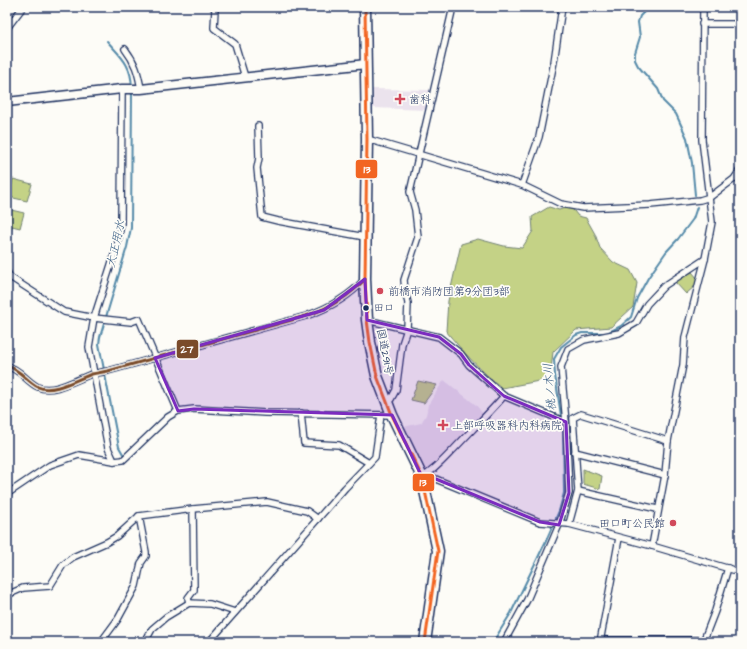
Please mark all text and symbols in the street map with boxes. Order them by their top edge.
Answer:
place label: 歯科 [409,92,431,107]
marker: 歯科 [394,93,406,105]
line badge: 13 [355,159,378,179]
text: 13 [363,162,371,177]
water label: 大正用水 [102,219,130,269]
place label: 前橋市消防団第9分団3部 [388,284,510,299]
marker: 前橋市消防団第9分団3部 [375,286,385,296]
place label: 田口 [374,301,394,315]
marker: 田口 [361,303,371,313]
street label: 国道291号 [373,328,397,376]
line badge: 27 [176,339,199,359]
text: 27 [179,342,194,357]
water label: 桃ノ木川 [539,362,561,412]
place label: 上部呼吸器科内科病院 [452,418,562,433]
marker: 上部呼吸器科内科病院 [437,419,449,431]
line badge: 13 [412,473,435,492]
text: 13 [419,475,427,490]
place label: 田口町公民館 [599,516,665,531]
marker: 田口町公民館 [668,518,678,528]

